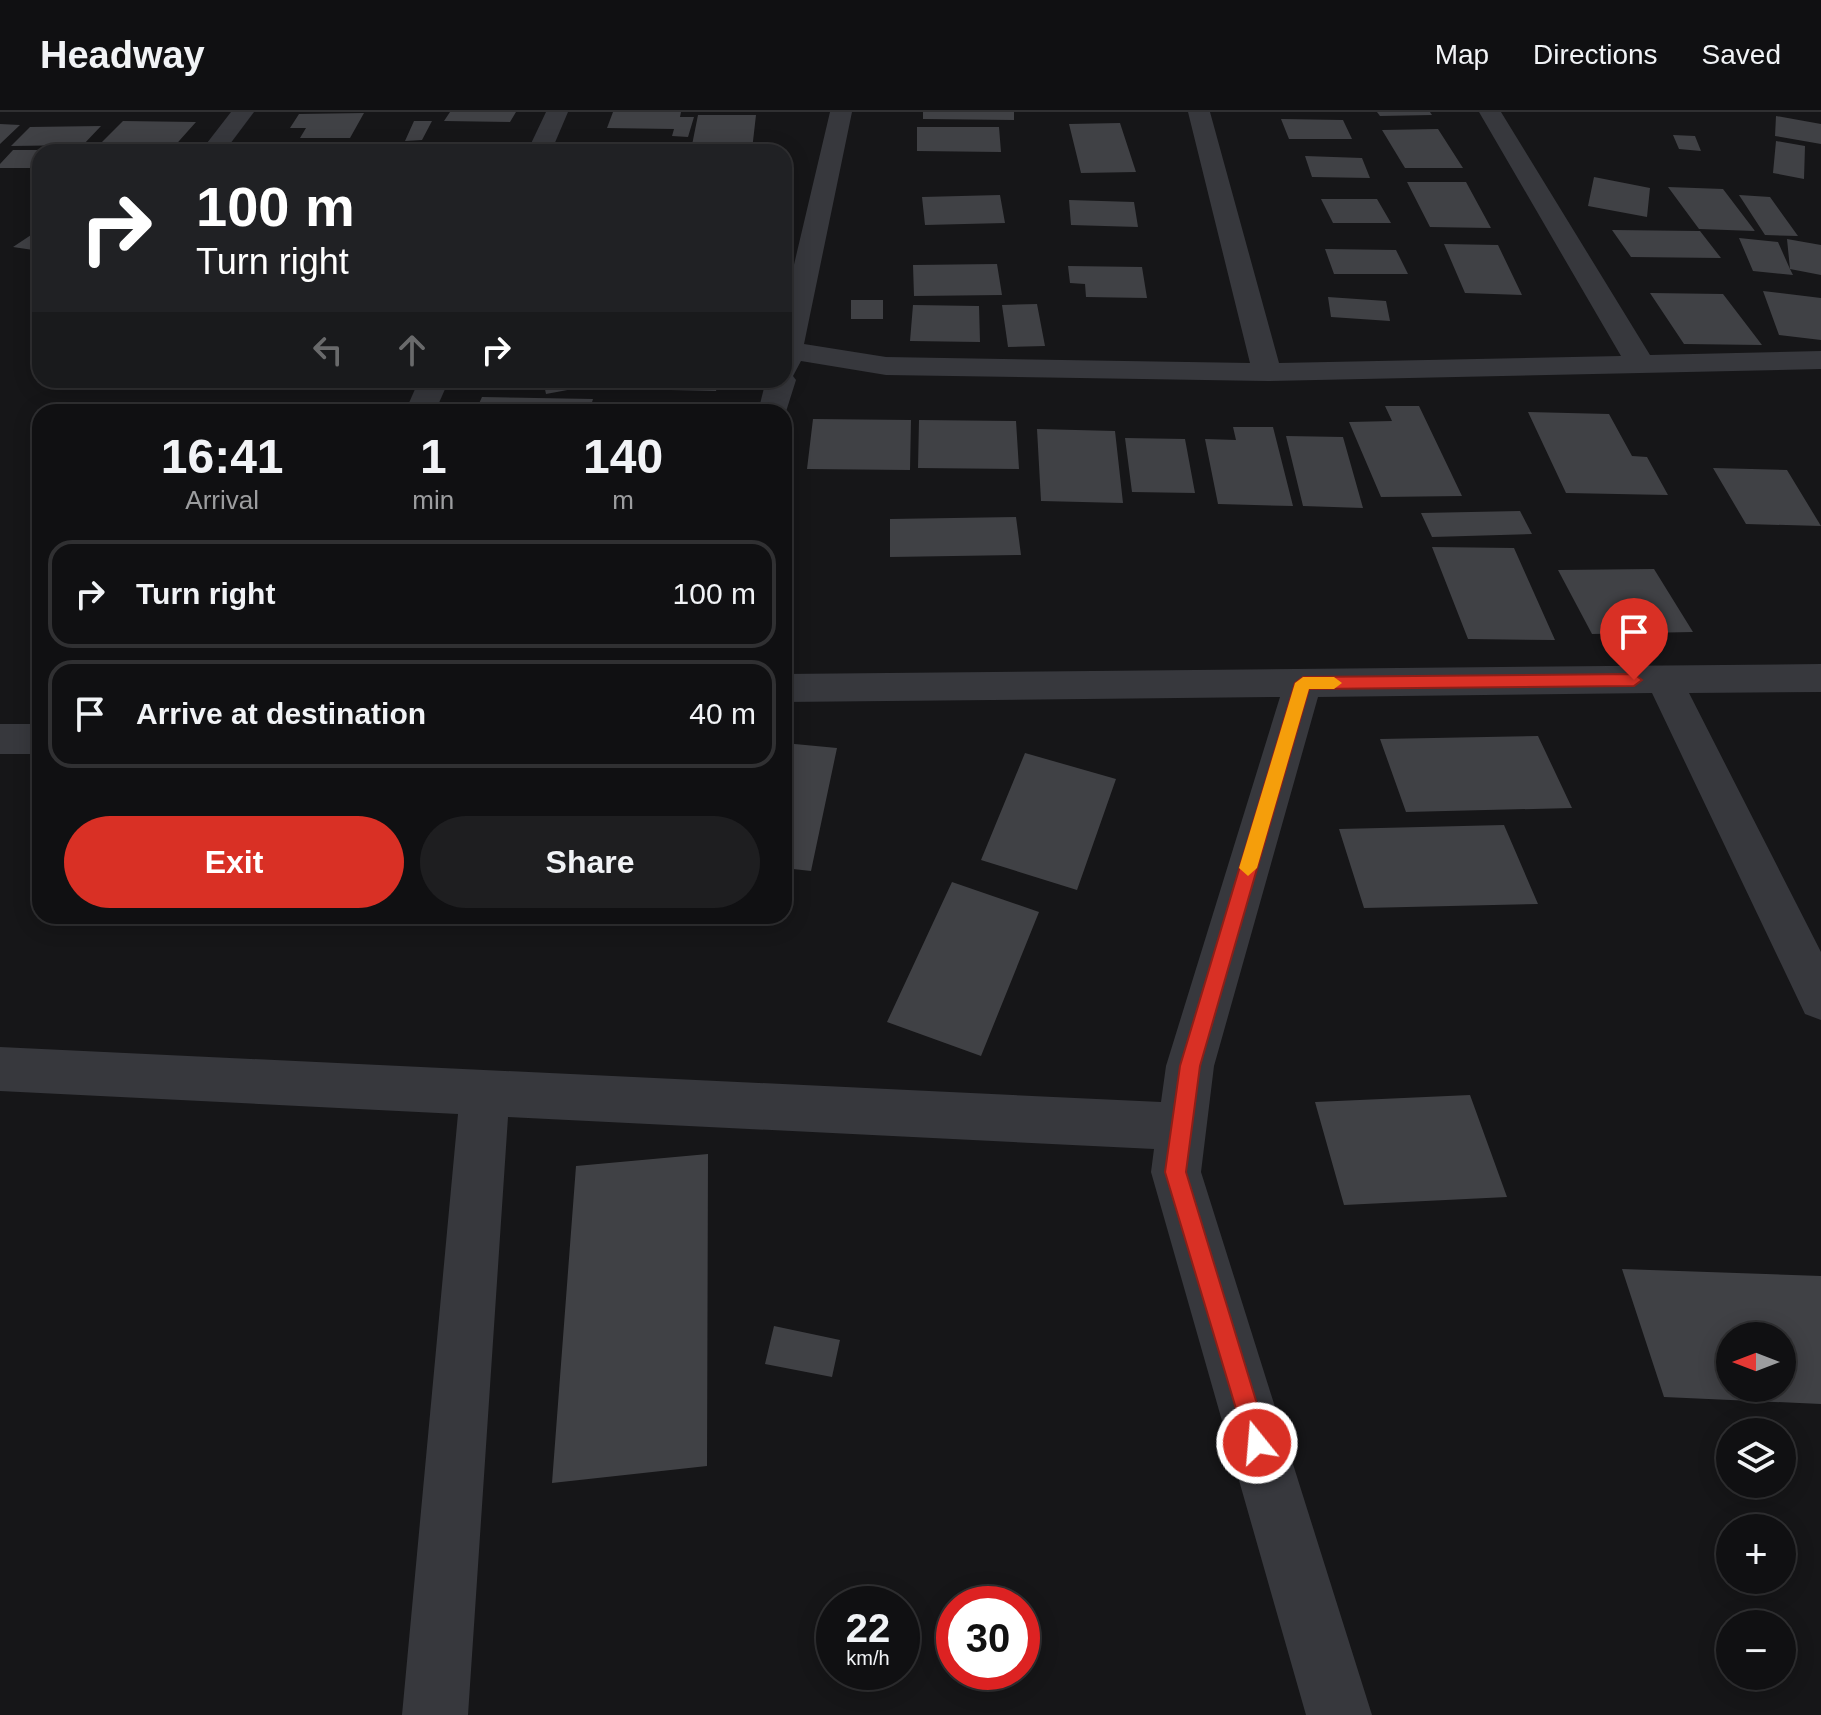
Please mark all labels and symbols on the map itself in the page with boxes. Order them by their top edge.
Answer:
pin [1600,598,1668,680]
north arrow [1716,1322,1796,1402]
position arrow [1215,1401,1299,1485]
speed limit sign: 30 [936,1586,1040,1690]

